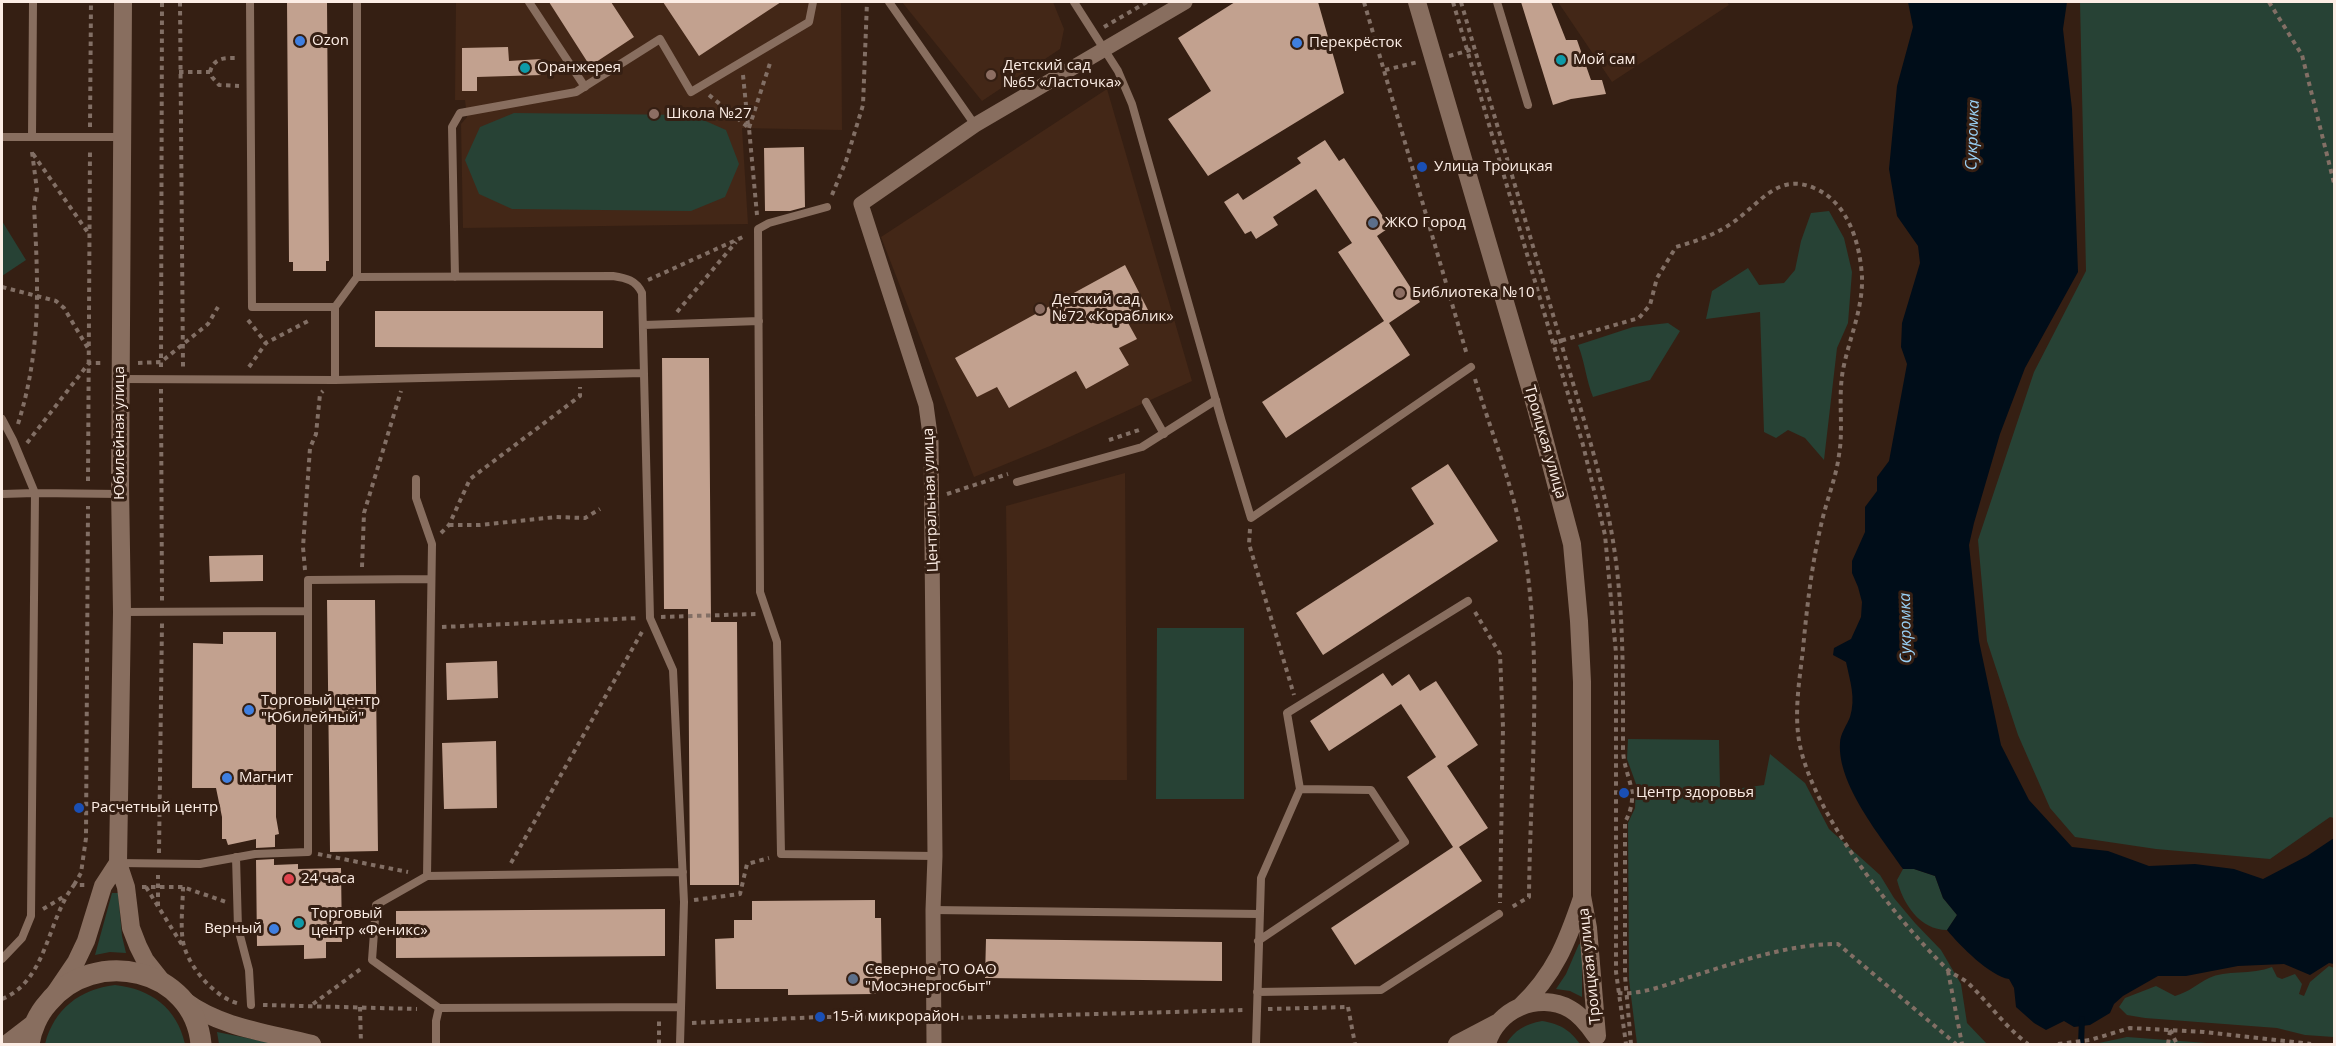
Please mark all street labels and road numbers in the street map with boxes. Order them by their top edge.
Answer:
street label: Юбилейная улица [111,366,129,500]
street label: Троицкая улица [1520,383,1570,501]
street label: Центральная улица [919,428,943,572]
street label: Троицкая улица [1575,907,1605,1025]

